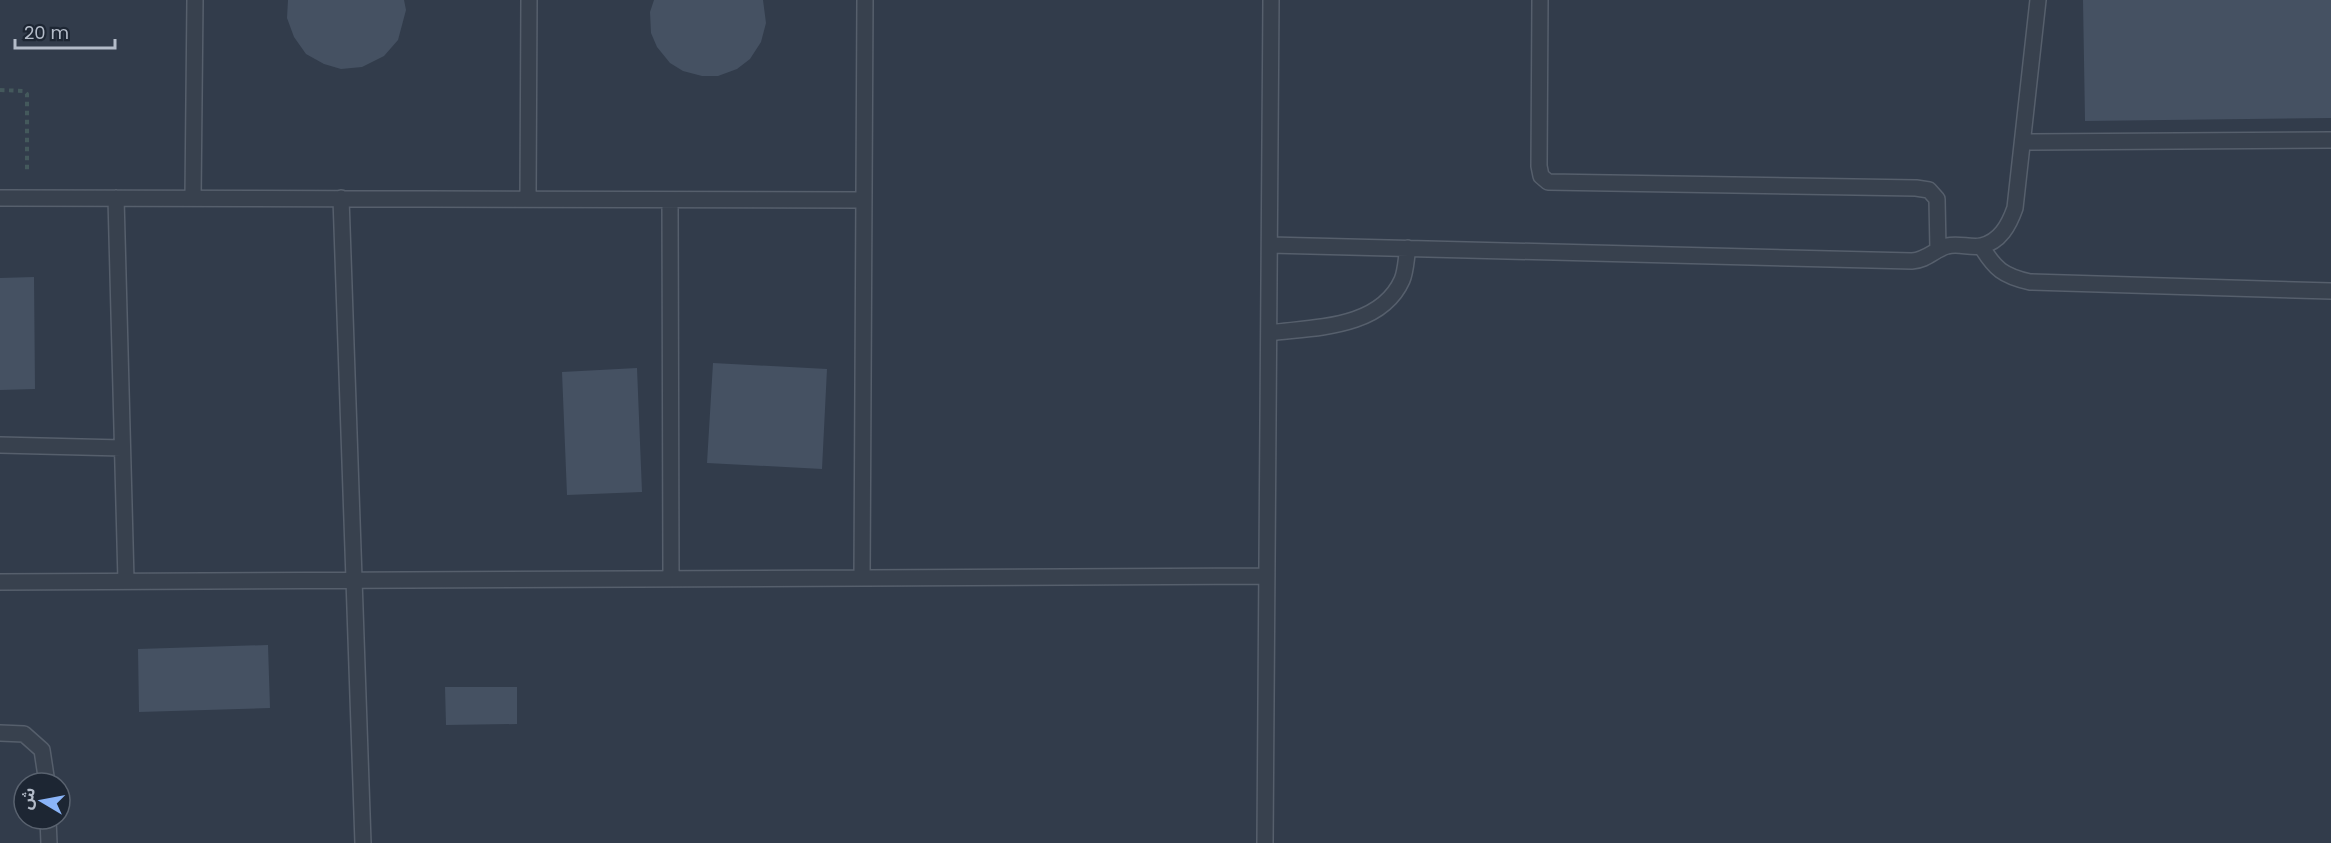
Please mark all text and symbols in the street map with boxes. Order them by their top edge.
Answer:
scale bar [15,12,116,50]
text: 20 m [24,20,69,45]
north arrow [12,771,72,831]
text: ش [14,786,41,811]

